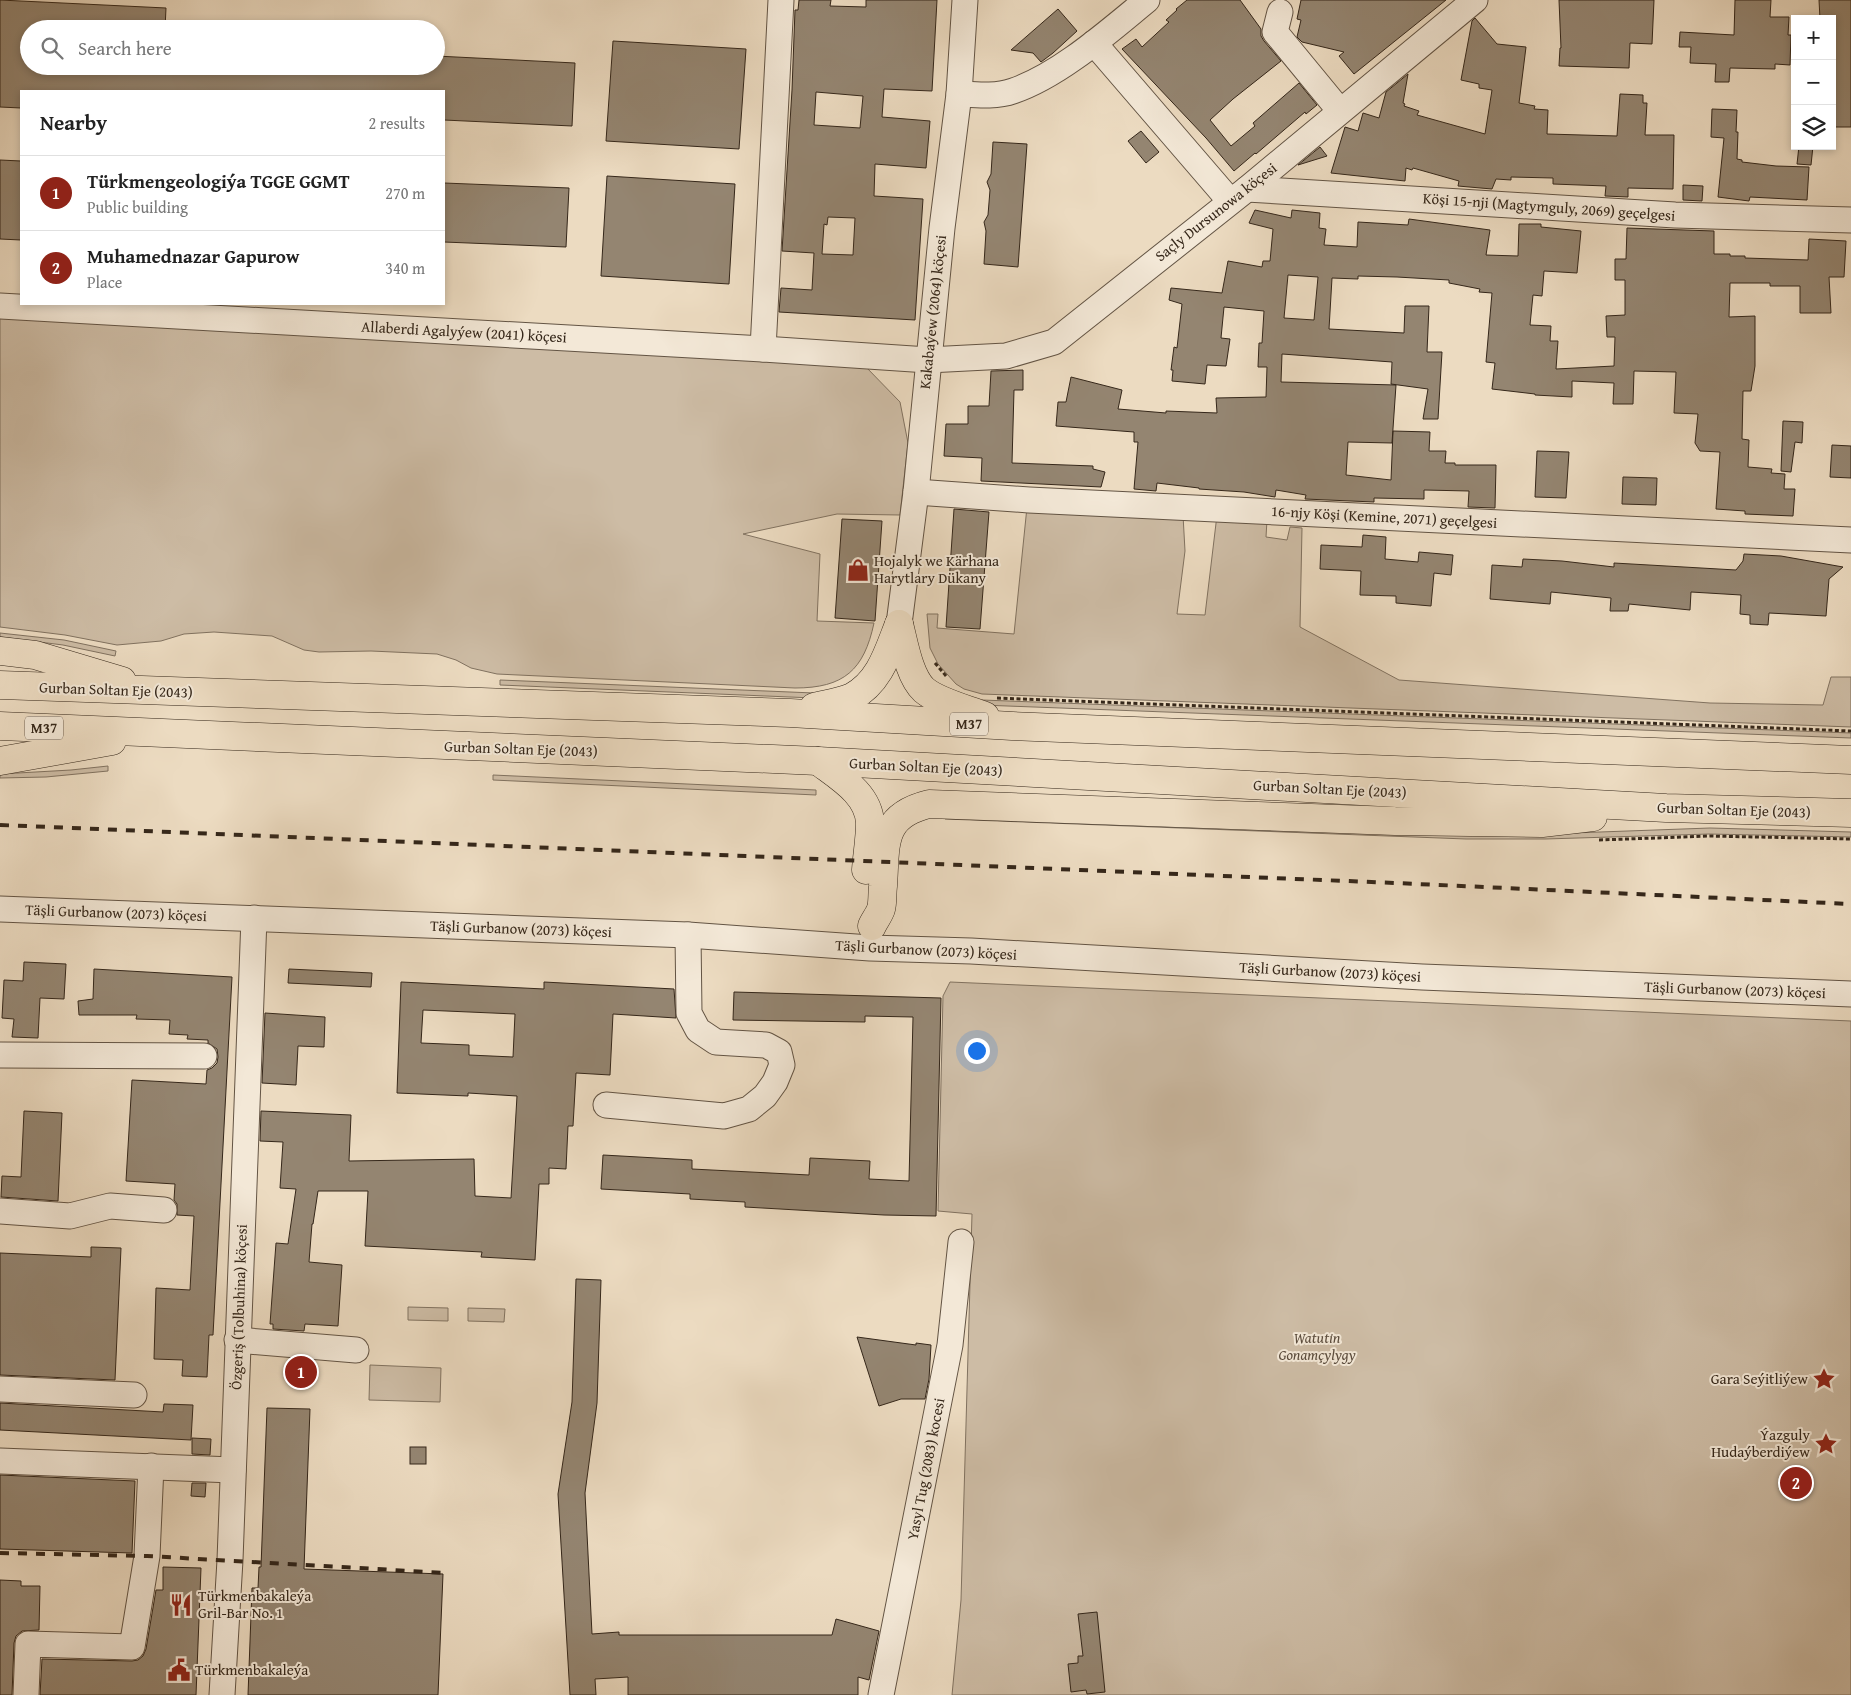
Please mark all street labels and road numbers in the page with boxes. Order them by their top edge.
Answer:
street label: Saçly Dursunowa köçesi [1150,157,1281,266]
street label: Köşi 15-nji (Magtymguly, 2069) geçelgesi [1422,187,1676,226]
street label: Kakabaýew (2064) köçesi [914,234,951,390]
street label: Allaberdi Agalyýew (2041) köçesi [361,316,567,347]
street label: 16-njy Köşi (Kemine, 2071) geçelgesi [1270,500,1498,533]
street label: Gurban Soltan Eje (2043) [39,676,193,703]
road number: M37 [950,712,988,736]
road number: M37 [25,716,63,740]
street label: Gurban Soltan Eje (2043) [444,735,598,762]
street label: Gurban Soltan Eje (2043) [849,752,1003,781]
street label: Gurban Soltan Eje (2043) [1253,774,1407,803]
street label: Gurban Soltan Eje (2043) [1657,796,1811,823]
street label: Täşli Gurbanow (2073) köçesi [25,899,207,926]
street label: Täşli Gurbanow (2073) köçesi [430,915,612,942]
street label: Täşli Gurbanow (2073) köçesi [835,934,1017,965]
street label: Täşli Gurbanow (2073) köçesi [1239,956,1421,987]
street label: Täşli Gurbanow (2073) köçesi [1644,976,1826,1003]
street label: Özgeriş (Tolbuhina) köçesi [225,1224,252,1390]
street label: Yasyl Tug (2083) kocesi [901,1396,950,1542]

